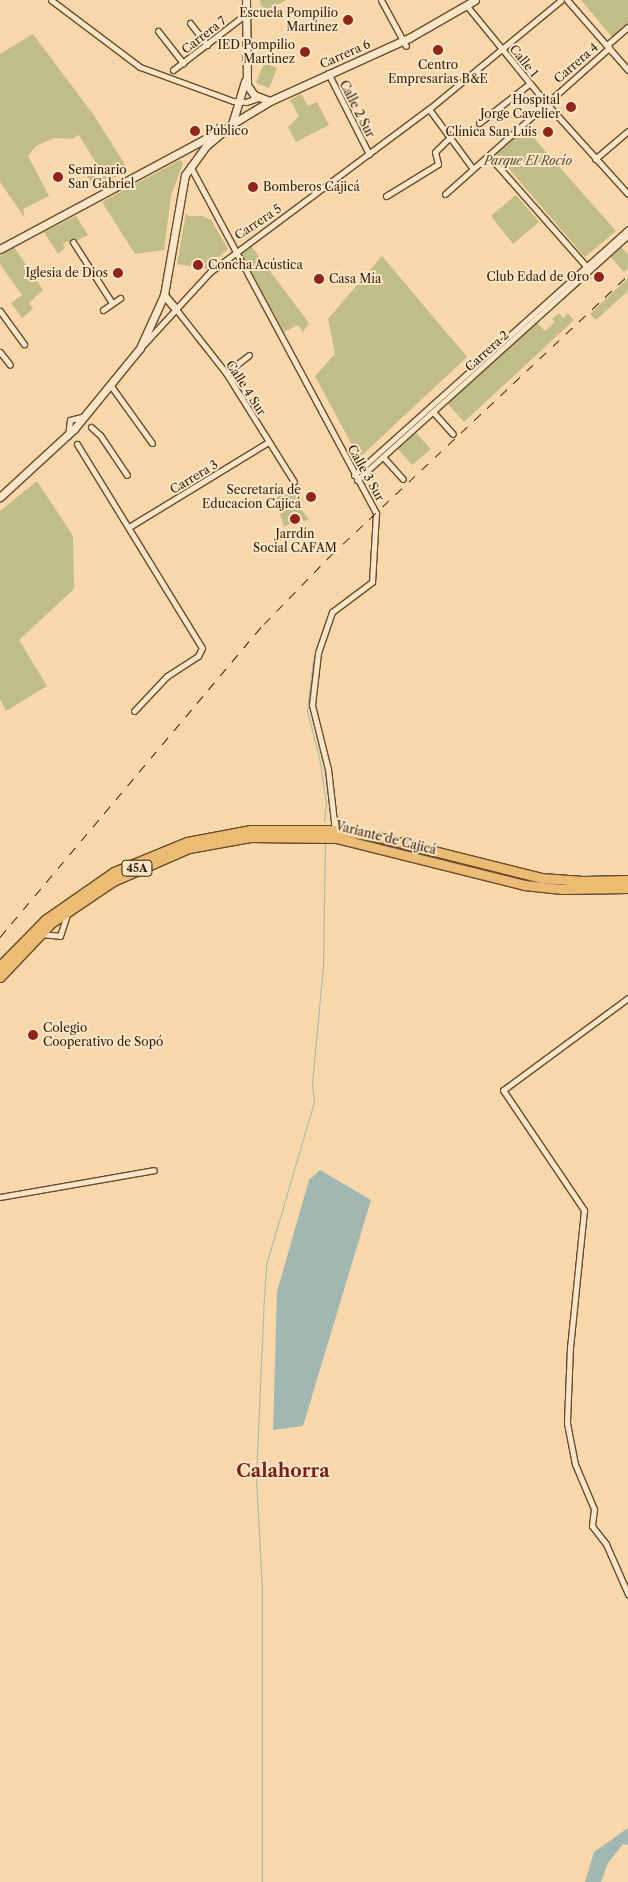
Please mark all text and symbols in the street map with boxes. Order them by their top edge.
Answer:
place label: Escuela Pompilio Martínez [239,6,338,34]
street label: Carrera 7 [179,13,229,57]
marker: Escuela Pompilio Martínez [342,14,354,26]
street label: Carrera 6 [317,36,373,72]
place label: IED Pompilio Martinez [218,38,295,66]
street label: Carrera 4 [551,40,601,86]
street label: Calle 1 [507,42,541,80]
marker: Centro Empresarias B&E [432,44,444,56]
marker: IED Pompilio Martinez [299,46,311,58]
place label: Centro Empresarias B&E [388,58,488,86]
street label: Calle 2 Sur [336,78,378,140]
place label: Hospital Jorge Cavelier [480,93,560,121]
marker: Hospital Jorge Cavelier [564,100,578,114]
place label: Público [205,124,248,138]
marker: Público [189,125,201,137]
place label: Clínica San Luis [445,125,537,139]
marker: Clínica San Luis [541,125,555,139]
park label: Parque El Rocío [484,154,572,168]
place label: Seminario San Gabriel [68,163,134,191]
marker: Seminario San Gabriel [52,171,64,183]
place label: Bomberos Cajicá [263,180,360,194]
marker: Bomberos Cajicá [247,181,259,193]
street label: Carrera 5 [232,201,284,243]
place label: Concha Acústica [208,258,303,272]
marker: Concha Acústica [192,259,204,271]
place label: Iglesia de Dios [25,266,108,280]
marker: Iglesia de Dios [112,267,124,279]
place label: Club Edad de Oro [486,270,589,284]
marker: Club Edad de Oro [593,271,605,283]
place label: Casa Mía [329,272,381,286]
marker: Casa Mía [313,273,325,285]
street label: Carrera 2 [462,328,512,374]
street label: Calle 4 Sur [223,358,269,418]
street label: Calle 3 Sur [345,442,387,504]
street label: Carrera 3 [167,457,221,497]
place label: Secretaría de Educacion Cajicá [202,483,301,511]
marker: Secretaría de Educacion Cajicá [305,491,317,503]
marker: Jarrdín Social CAFAM [289,513,301,525]
place label: Jarrdín Social CAFAM [253,527,337,555]
street label: Variante de Cajicá [334,819,438,857]
road number: 45A [121,860,153,876]
place label: Colegio Cooperativo de Sopó [43,1021,163,1049]
marker: Colegio Cooperativo de Sopó [27,1029,39,1041]
district label: Calahorra [236,1460,330,1482]

